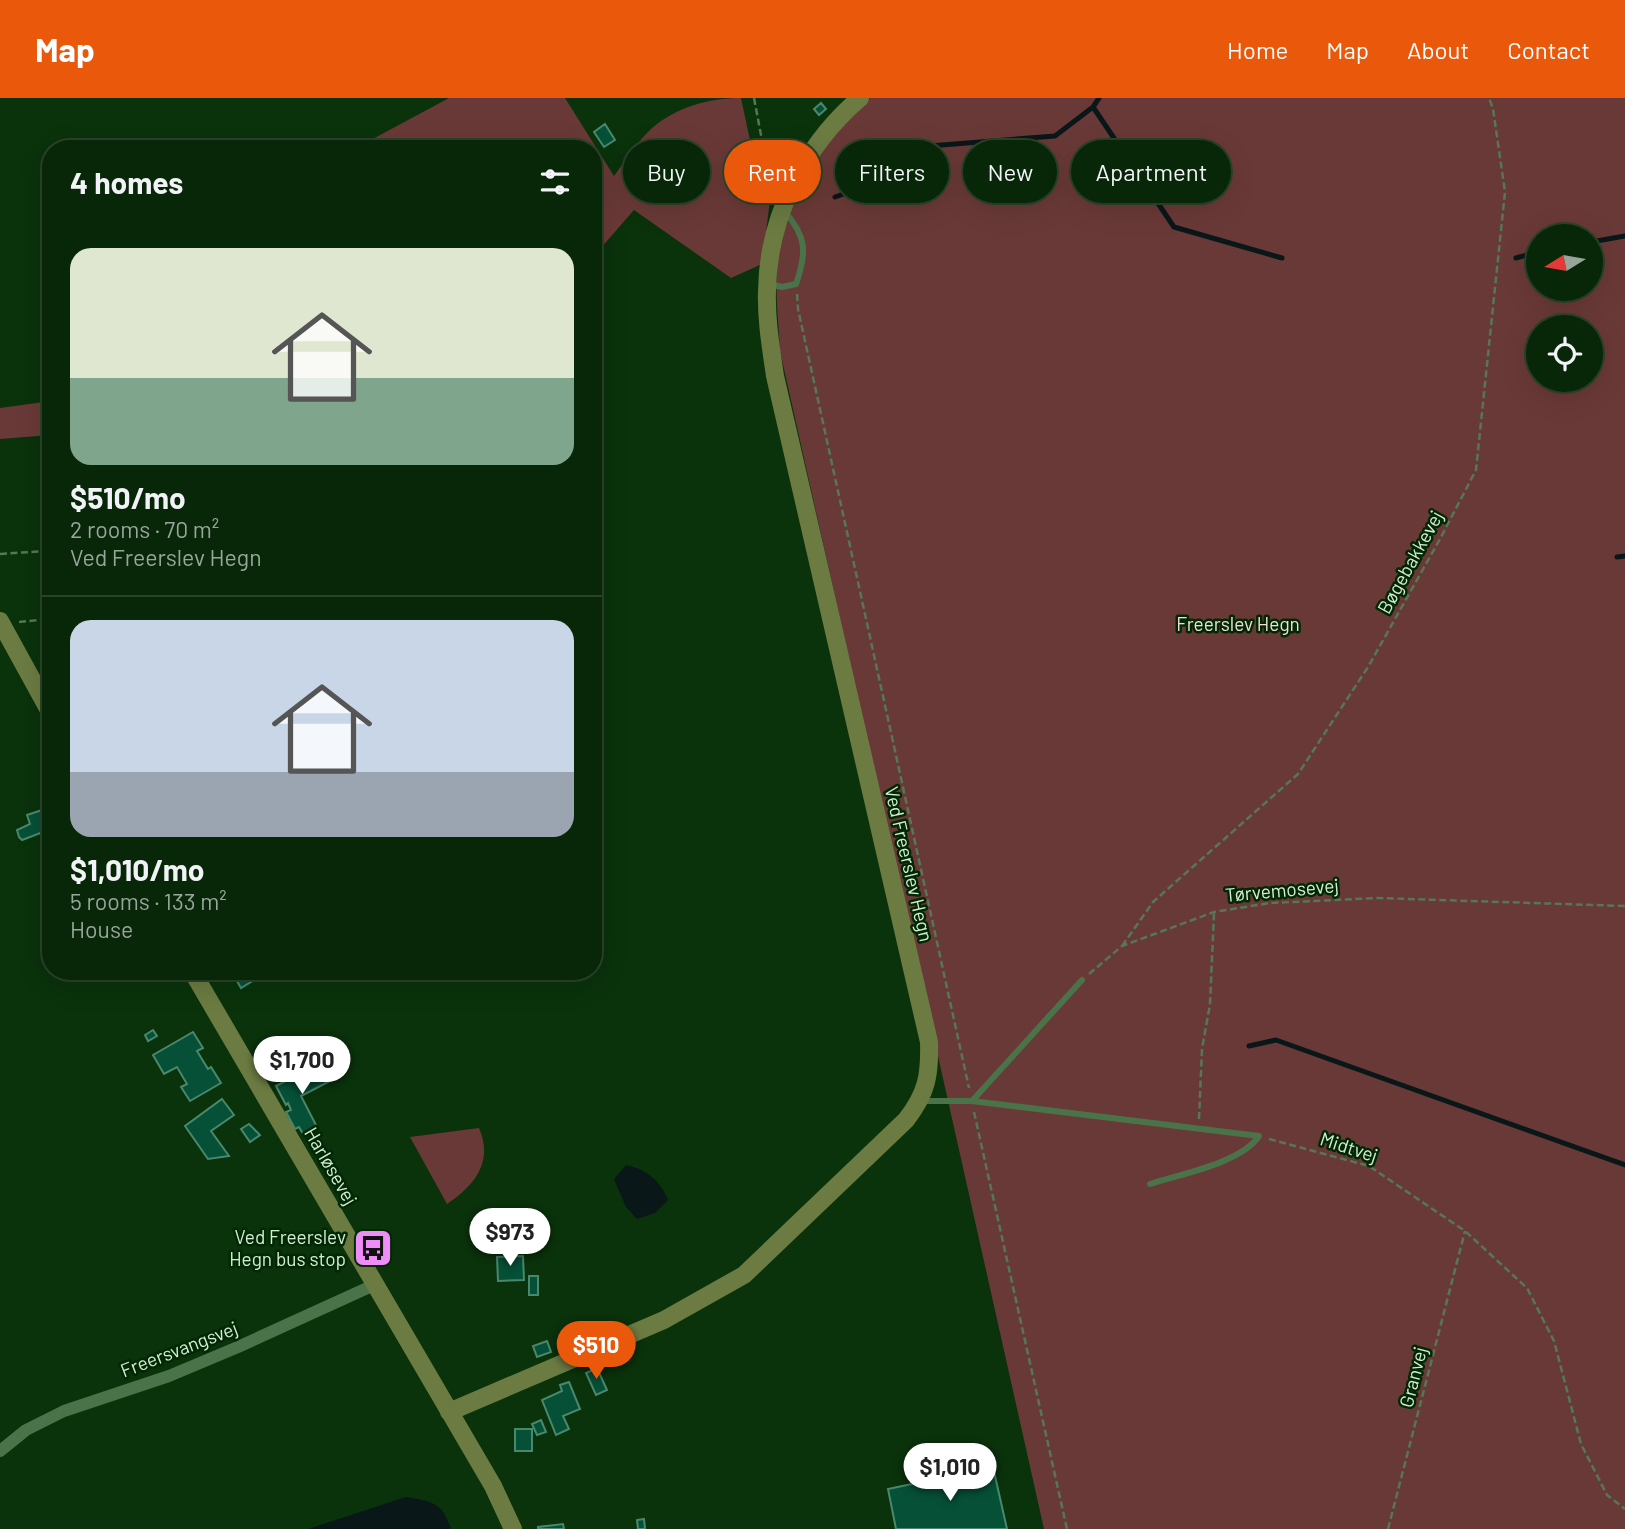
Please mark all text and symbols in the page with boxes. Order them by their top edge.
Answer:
text: Map [35,29,95,69]
text: Home [1227,35,1288,64]
text: Map [1326,35,1369,64]
text: About [1407,35,1469,64]
text: Contact [1507,35,1590,64]
chip: Buy [623,140,710,203]
chip: Rent [724,140,821,203]
chip: Filters [835,140,949,203]
chip: New [963,140,1057,203]
chip: Apartment [1071,140,1231,203]
icon: filters [536,163,574,201]
text: 4 homes [70,164,183,200]
north arrow [1526,224,1603,301]
map controls [1526,224,1603,392]
icon: home [259,294,385,420]
button: locate [1526,315,1603,392]
text: $510/mo [70,479,186,515]
street label: Bøgebakkevej [1372,506,1447,617]
text: 2 rooms · 70 m² [70,515,219,543]
text: Ved Freerslev Hegn [70,543,262,571]
park label: Freerslev Hegn [1176,612,1300,635]
icon: home [259,666,385,792]
street label: Ved Freerslev Hegn [880,784,938,944]
text: $1,010/mo [70,851,204,887]
street label: Tørvemosevej [1224,873,1340,906]
text: 5 rooms · 133 m² [70,887,227,915]
text: House [70,915,133,943]
pin: $1,700 [245,1037,359,1096]
text: $1,700 [269,1045,335,1073]
street label: Harløsevej [300,1123,363,1209]
street label: Midtvej [1317,1126,1381,1167]
pin: $973 [469,1208,551,1268]
text: $973 [485,1217,535,1245]
place label: Ved Freerslev Hegn bus stop [229,1225,346,1270]
bus stop icon: Ved Freerslev Hegn bus stop [352,1227,394,1269]
street label: Freersvangsvej [117,1316,241,1381]
pin: $510 [555,1322,637,1381]
text: $510 [573,1330,619,1358]
street label: Granvej [1394,1344,1431,1410]
pin: $1,010 [893,1444,1007,1503]
text: $1,010 [920,1452,980,1480]

